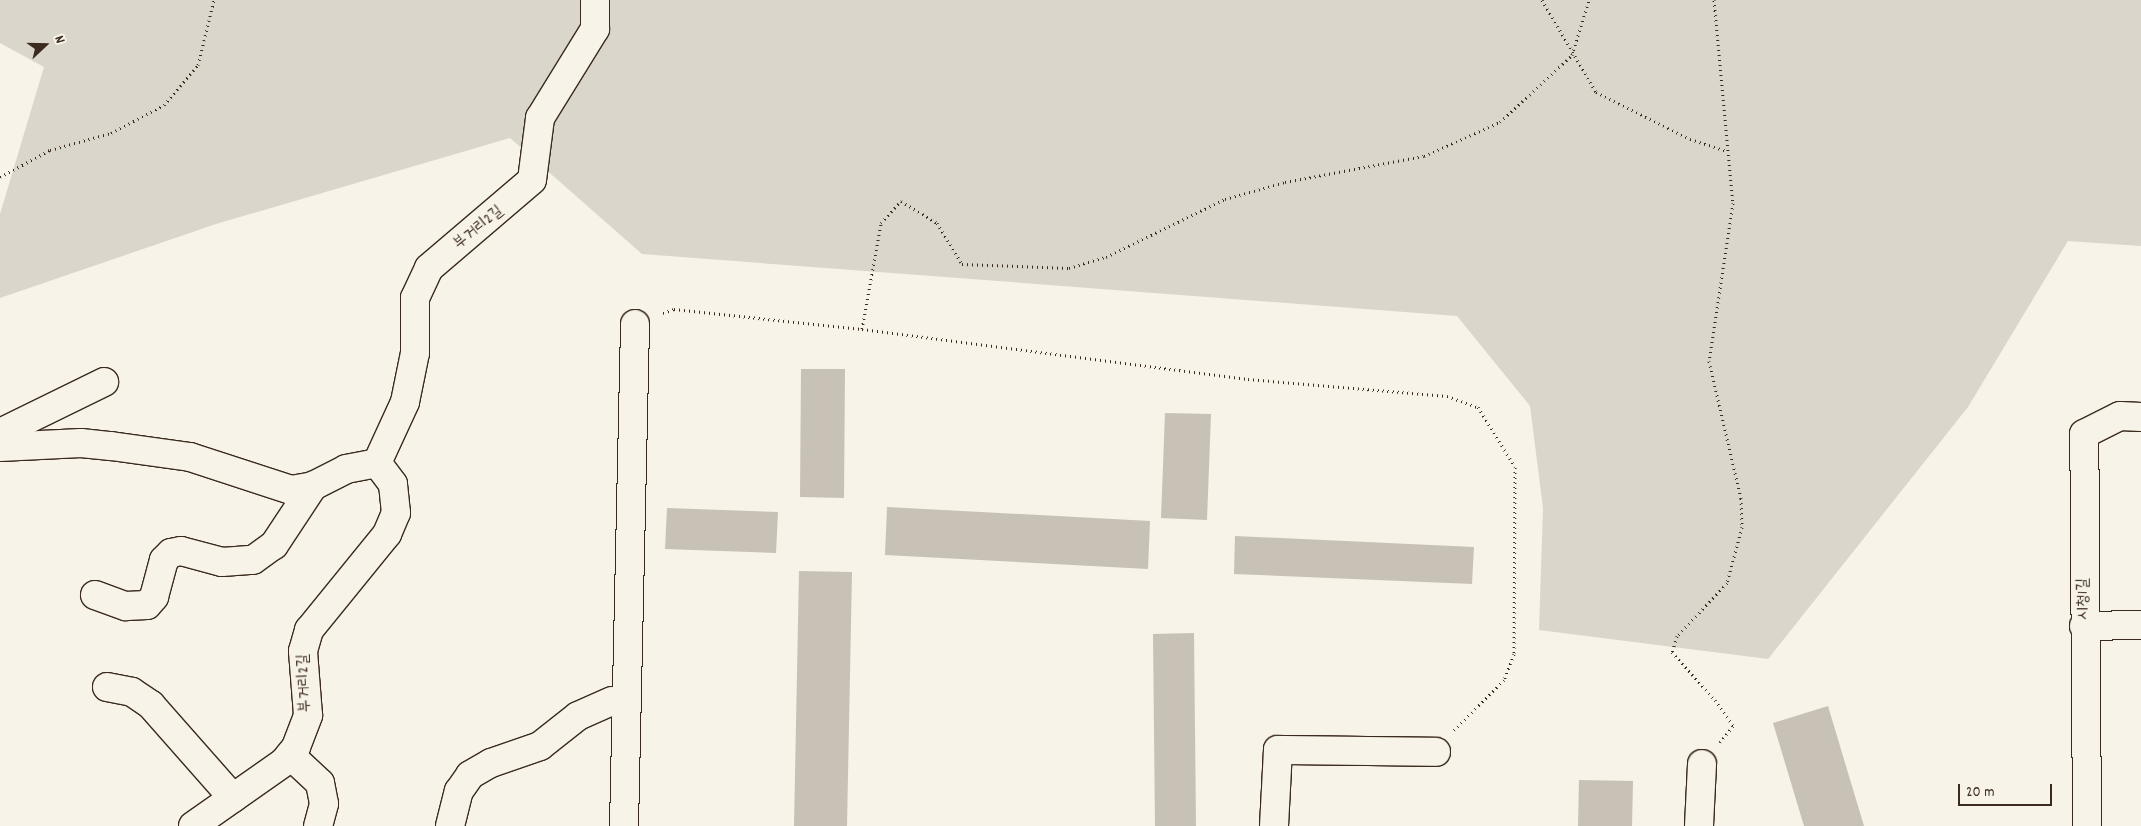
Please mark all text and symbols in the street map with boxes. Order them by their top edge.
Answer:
north arrow [20,20,70,70]
text: N [48,33,70,46]
street label: 부거리2길 [450,202,508,254]
street label: 시청1길 [2074,578,2094,620]
street label: 부거리2길 [294,653,316,713]
scale bar [1961,774,2055,806]
text: 20 m [1966,782,1994,804]

